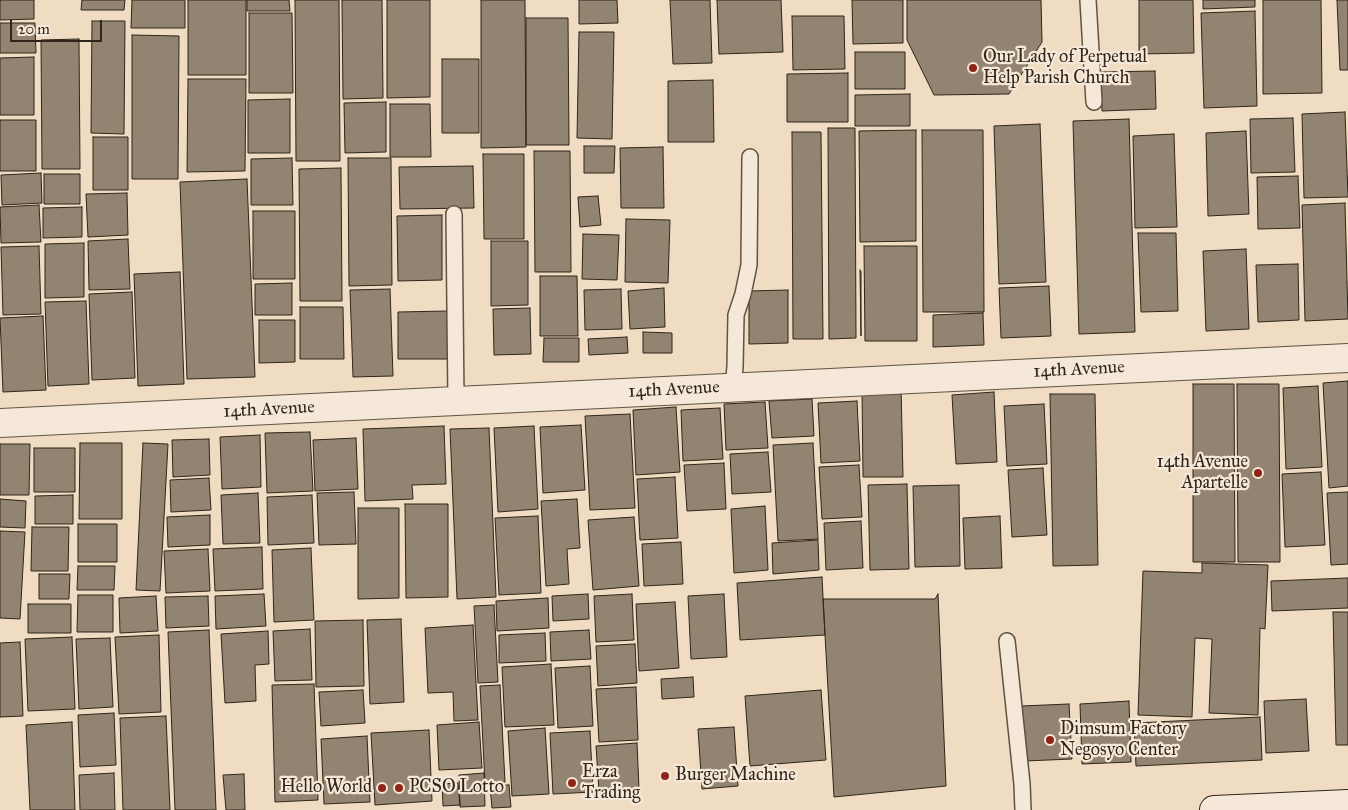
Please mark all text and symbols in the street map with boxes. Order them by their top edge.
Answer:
scale bar [12,10,105,42]
text: 20 m [18,20,50,38]
place label: Our Lady of Perpetual Help Parish Church [983,47,1147,90]
marker: Our Lady of Perpetual Help Parish Church [967,62,979,74]
street label: 14th Avenue [1033,357,1125,383]
street label: 14th Avenue [628,377,720,403]
street label: 14th Avenue [223,397,315,423]
place label: 14th Avenue Apartelle [1157,452,1248,494]
marker: 14th Avenue Apartelle [1252,467,1264,479]
place label: Dimsum Factory Negosyo Center [1060,719,1187,762]
marker: Dimsum Factory Negosyo Center [1044,734,1056,746]
place label: Erza Trading [582,762,640,804]
place label: Burger Machine [675,765,796,787]
marker: Burger Machine [659,770,671,782]
place label: Hello World [280,777,372,799]
place label: PCSO Lotto [409,777,504,799]
marker: Erza Trading [566,777,578,789]
marker: Hello World [376,782,388,794]
marker: PCSO Lotto [393,782,405,794]

